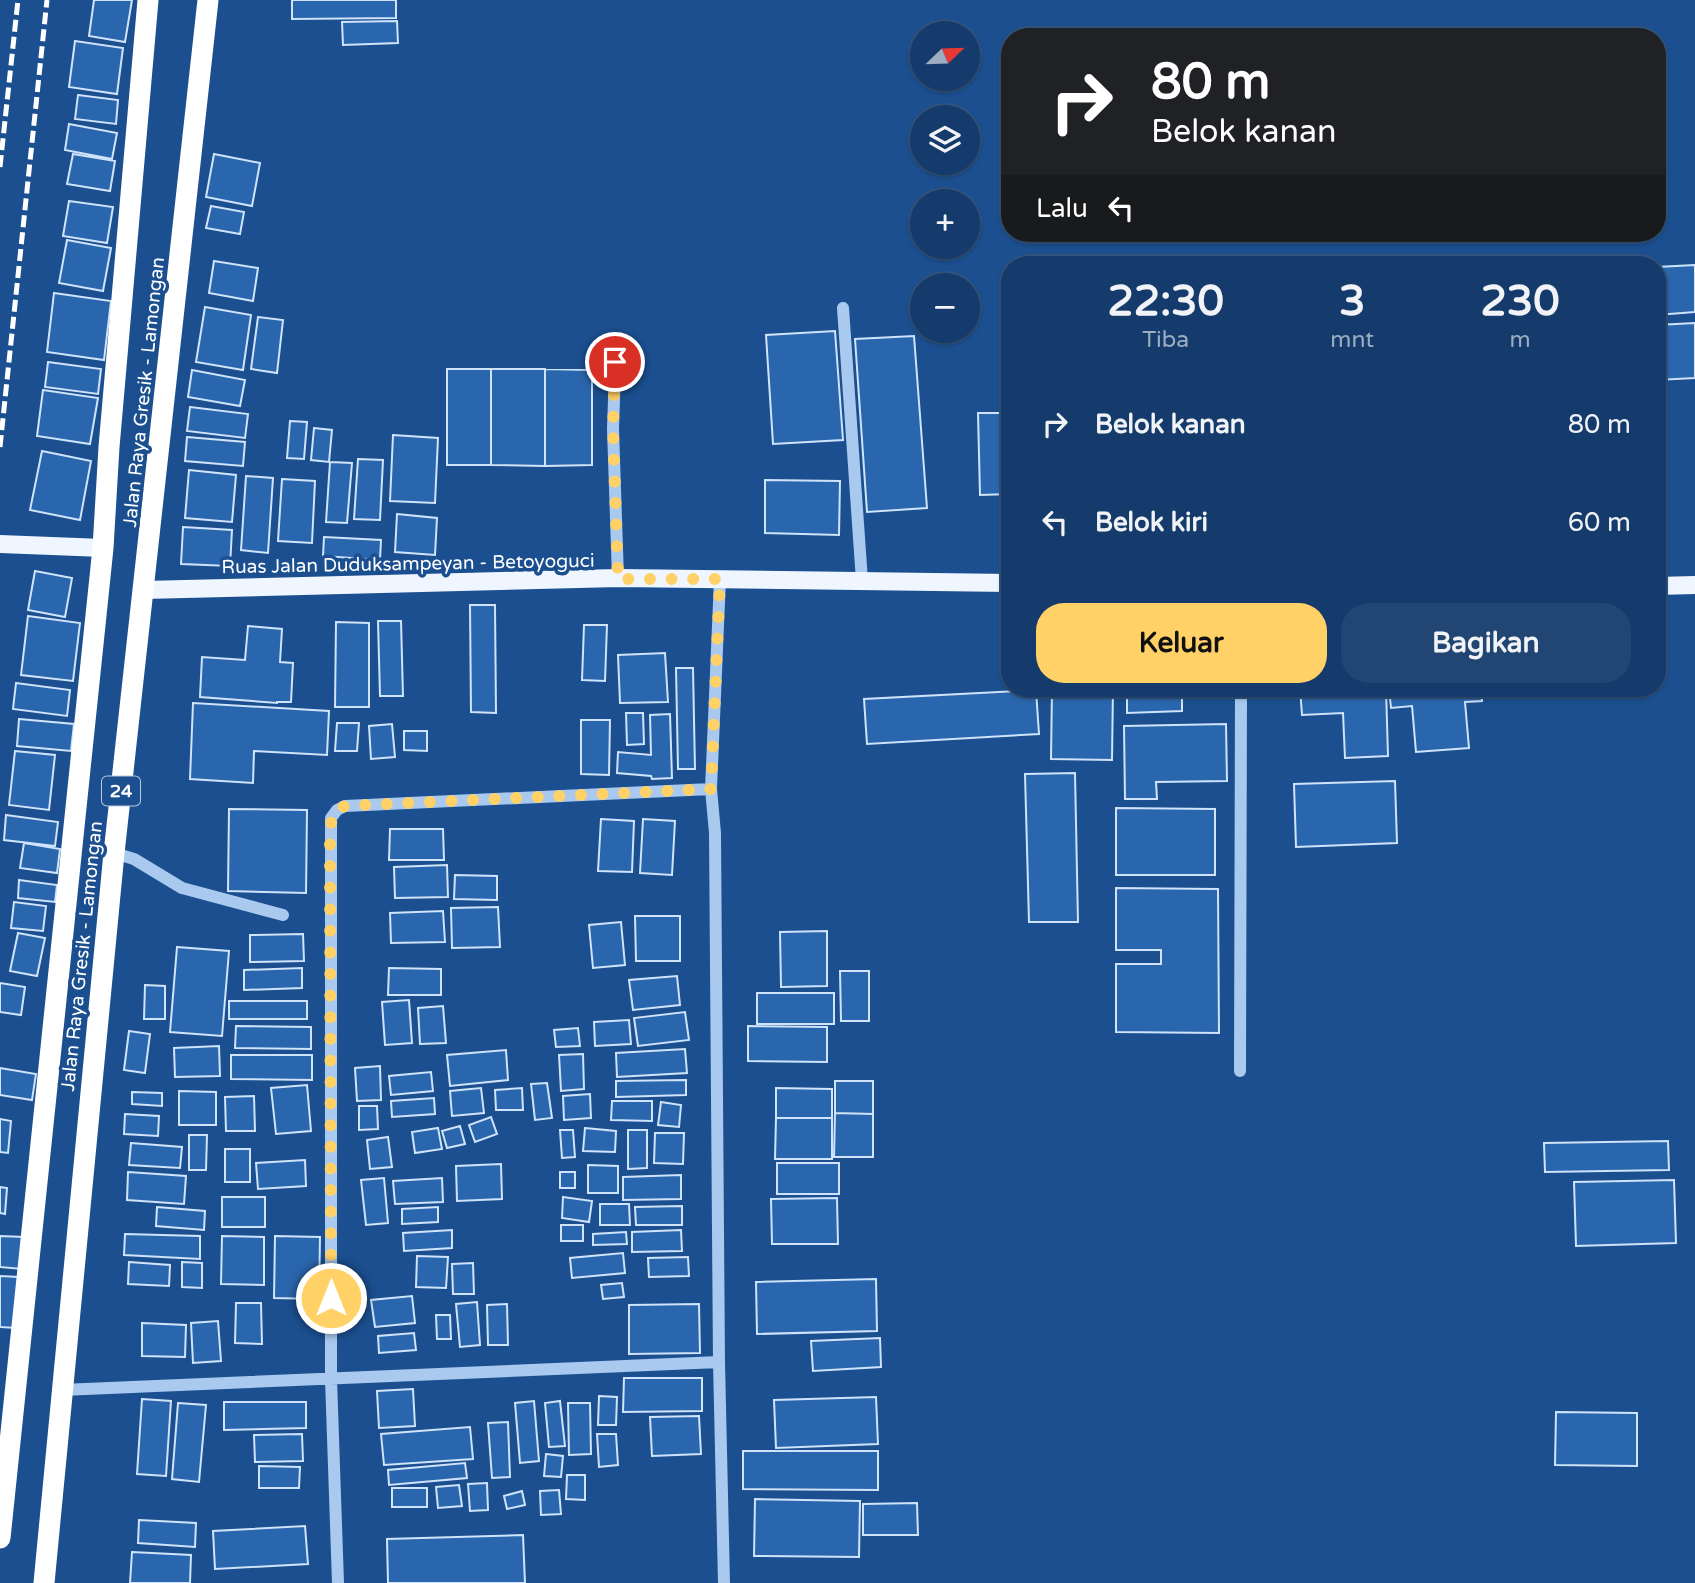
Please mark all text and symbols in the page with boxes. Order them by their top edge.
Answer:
north arrow [910,21,980,91]
map controls [910,21,980,343]
text: 80 m [1151,53,1270,112]
icon: right [1036,56,1127,147]
button: layers [910,105,980,175]
text: Belok kanan [1151,113,1336,151]
button: + [910,189,980,259]
icon: left [1102,189,1140,227]
text: Lalu [1036,193,1088,224]
street label: Jalan Raya Gresik - Lamongan [119,256,169,528]
button: − [910,273,980,343]
text: 22:30 [1107,276,1224,327]
text: 3 [1339,276,1365,327]
text: 230 [1480,276,1560,327]
text: Tiba [1142,326,1189,354]
text: mnt [1330,326,1374,354]
text: m [1509,326,1531,354]
pin [585,332,645,392]
icon: arrive [596,343,634,381]
icon: right [1036,405,1074,443]
text: Belok kanan [1095,409,1246,440]
text: 80 m [1568,409,1631,440]
icon: left [1036,503,1074,541]
text: Belok kiri [1095,507,1208,538]
text: 60 m [1568,507,1631,538]
street label: Ruas Jalan Duduksampeyan - Betoyoguci [221,550,595,578]
button: Keluar [1036,603,1327,683]
button: Bagikan [1341,603,1631,683]
road number: 24 [102,776,140,806]
street label: Jalan Raya Gresik - Lamongan [57,820,107,1092]
position arrow [294,1261,368,1335]

